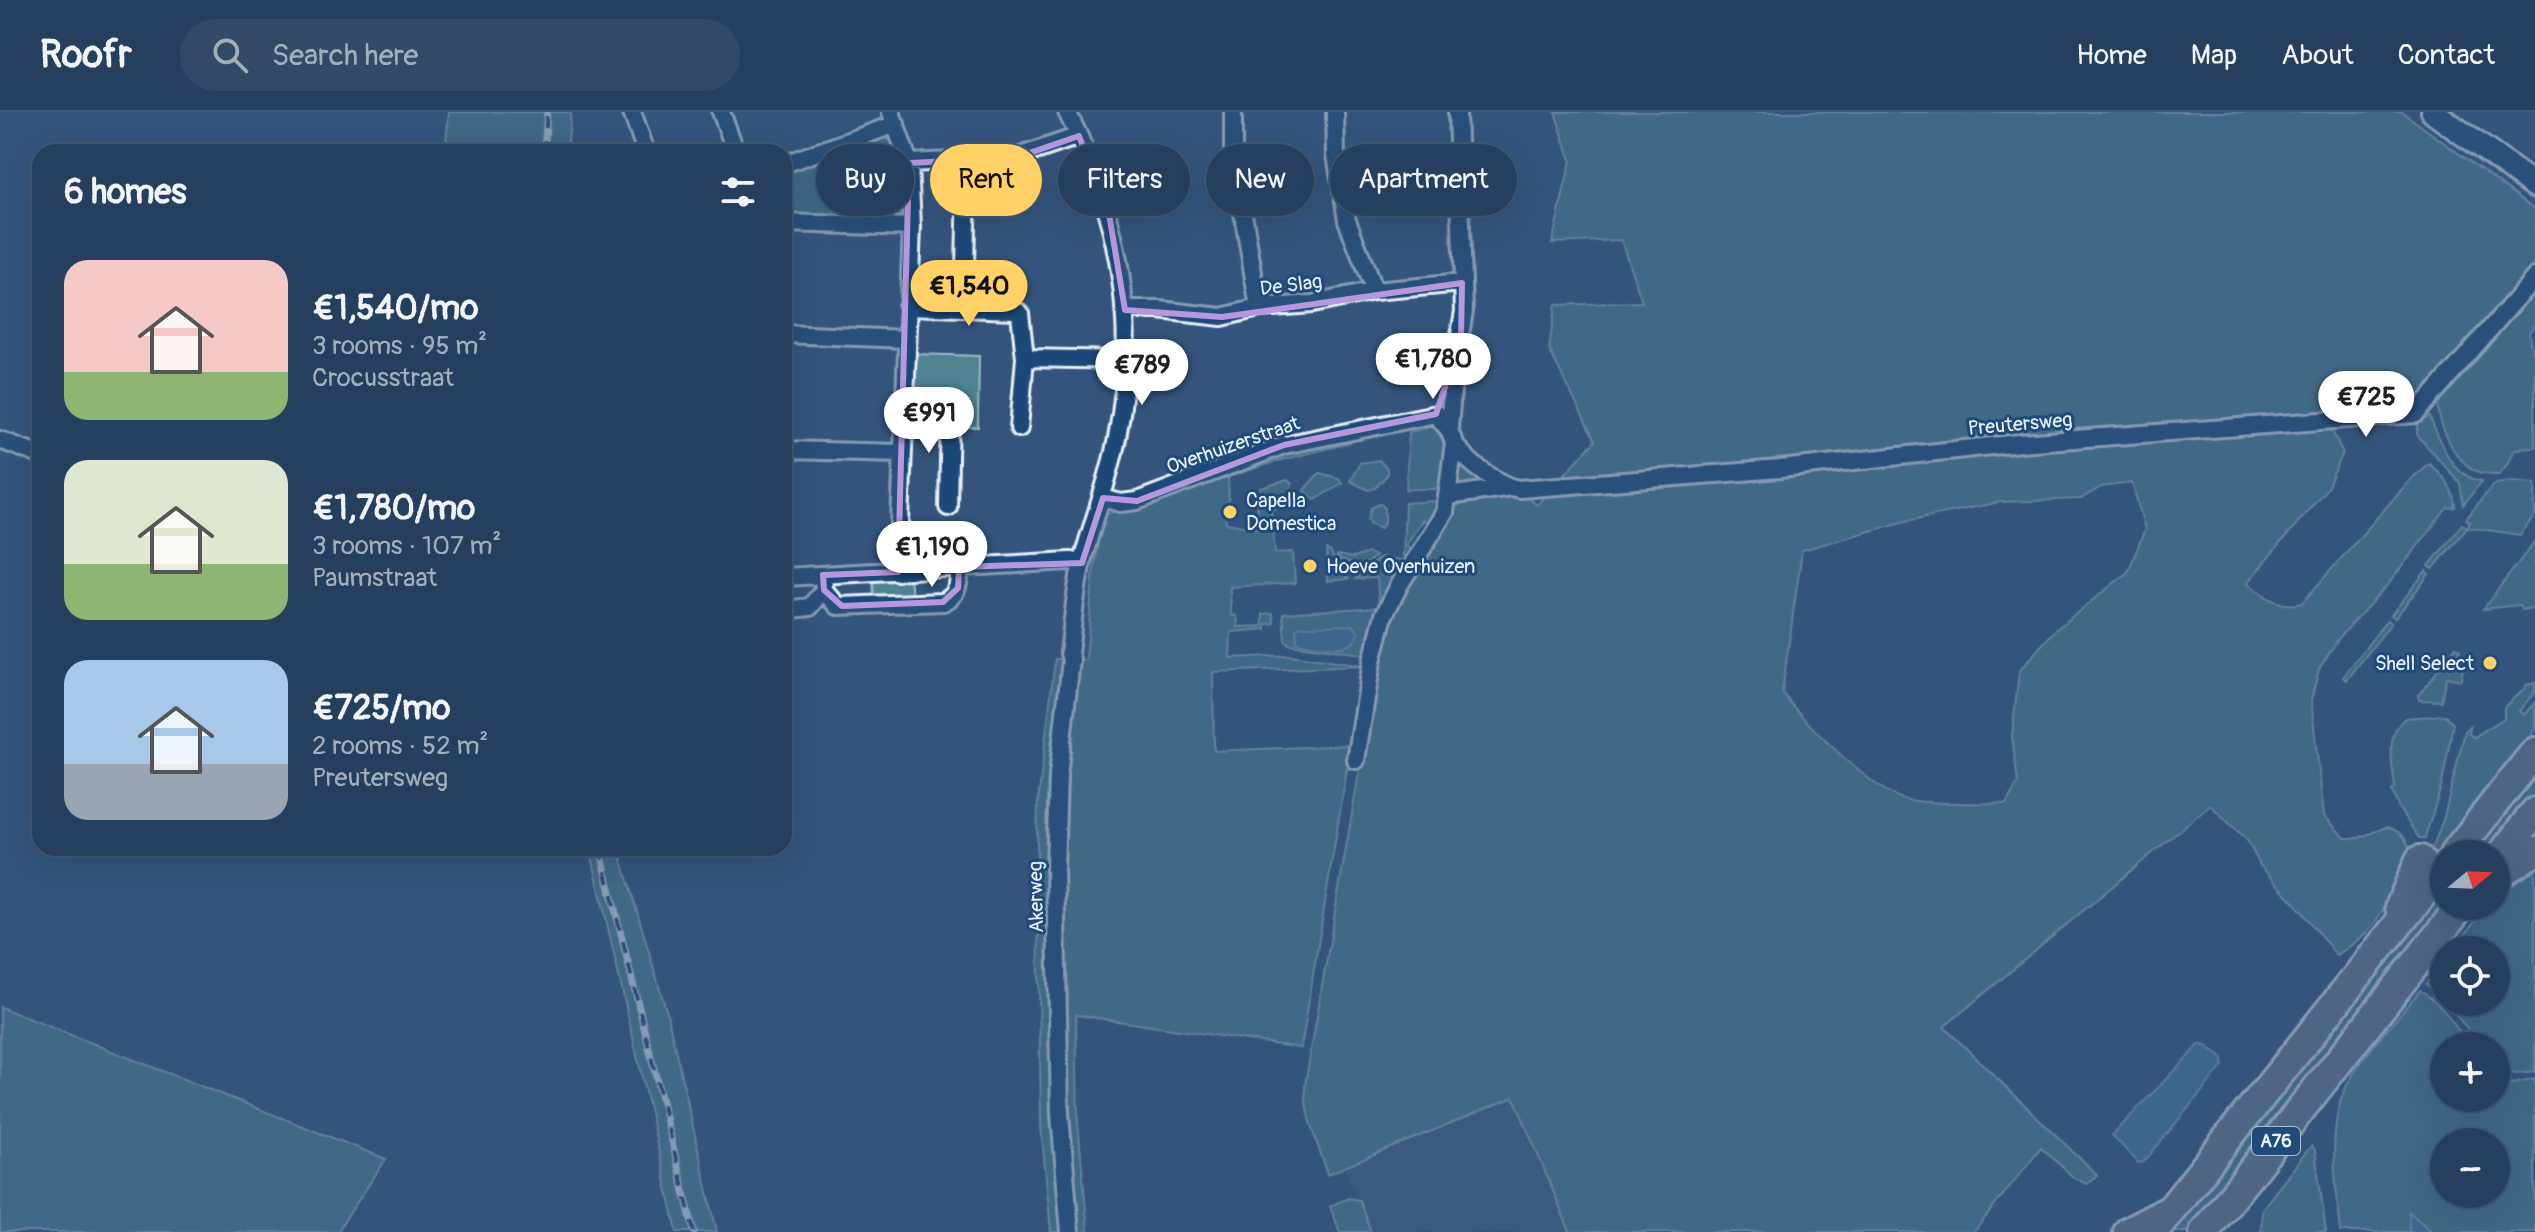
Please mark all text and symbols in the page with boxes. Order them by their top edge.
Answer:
search box [180,19,740,91]
text: Roofr [40,31,132,79]
icon: search [208,33,252,77]
text: Search here [272,37,418,74]
text: Home [2076,38,2147,73]
text: Map [2191,38,2237,73]
text: About [2281,38,2354,73]
text: Contact [2398,38,2495,73]
chip: Buy [816,144,914,216]
chip: Rent [930,144,1042,216]
chip: Filters [1058,144,1190,216]
chip: New [1206,144,1314,216]
chip: Apartment [1330,144,1517,216]
icon: filters [716,170,760,214]
text: 6 homes [64,171,187,214]
pin: €1,540 [904,260,1034,328]
street label: De Slag [1258,269,1324,301]
text: €1,540 [929,270,1009,302]
text: €1,540/mo [312,287,478,330]
icon: home [128,292,224,388]
text: 3 rooms · 95 m² [312,330,487,362]
pin: €1,780 [1368,333,1498,401]
pin: €789 [1095,339,1189,407]
text: €1,780 [1394,343,1472,375]
text: €789 [1113,349,1171,381]
text: Crocusstraat [312,362,454,394]
pin: €725 [2319,371,2413,439]
text: €725 [2336,381,2396,413]
pin: €991 [882,387,976,455]
text: €991 [902,397,956,429]
street label: Preutersweg [1967,407,2073,441]
street label: Overhuizerstraat [1163,410,1304,479]
text: €1,780/mo [312,487,475,530]
place label: Capella Domestica [1246,488,1336,536]
icon: home [128,492,224,588]
marker: Capella Domestica [1221,503,1239,521]
pin: €1,190 [867,521,997,589]
text: 3 rooms · 107 m² [312,530,501,562]
text: €1,190 [894,531,970,563]
place label: Hoeve Overhuizen [1326,554,1475,579]
marker: Hoeve Overhuizen [1301,557,1319,575]
text: Paumstraat [312,562,437,594]
place label: Shell Select [2375,651,2475,676]
marker: Shell Select [2481,654,2499,672]
text: €725/mo [312,687,451,730]
icon: home [128,692,224,788]
text: 2 rooms · 52 m² [312,730,488,762]
text: Preutersweg [312,762,448,794]
north arrow [2430,840,2510,920]
map controls [2430,840,2510,1208]
street label: Akerweg [1023,861,1049,933]
button: locate [2430,936,2510,1016]
button: + [2430,1032,2510,1112]
road number: A76 [2252,1127,2300,1155]
button: − [2430,1128,2510,1208]

